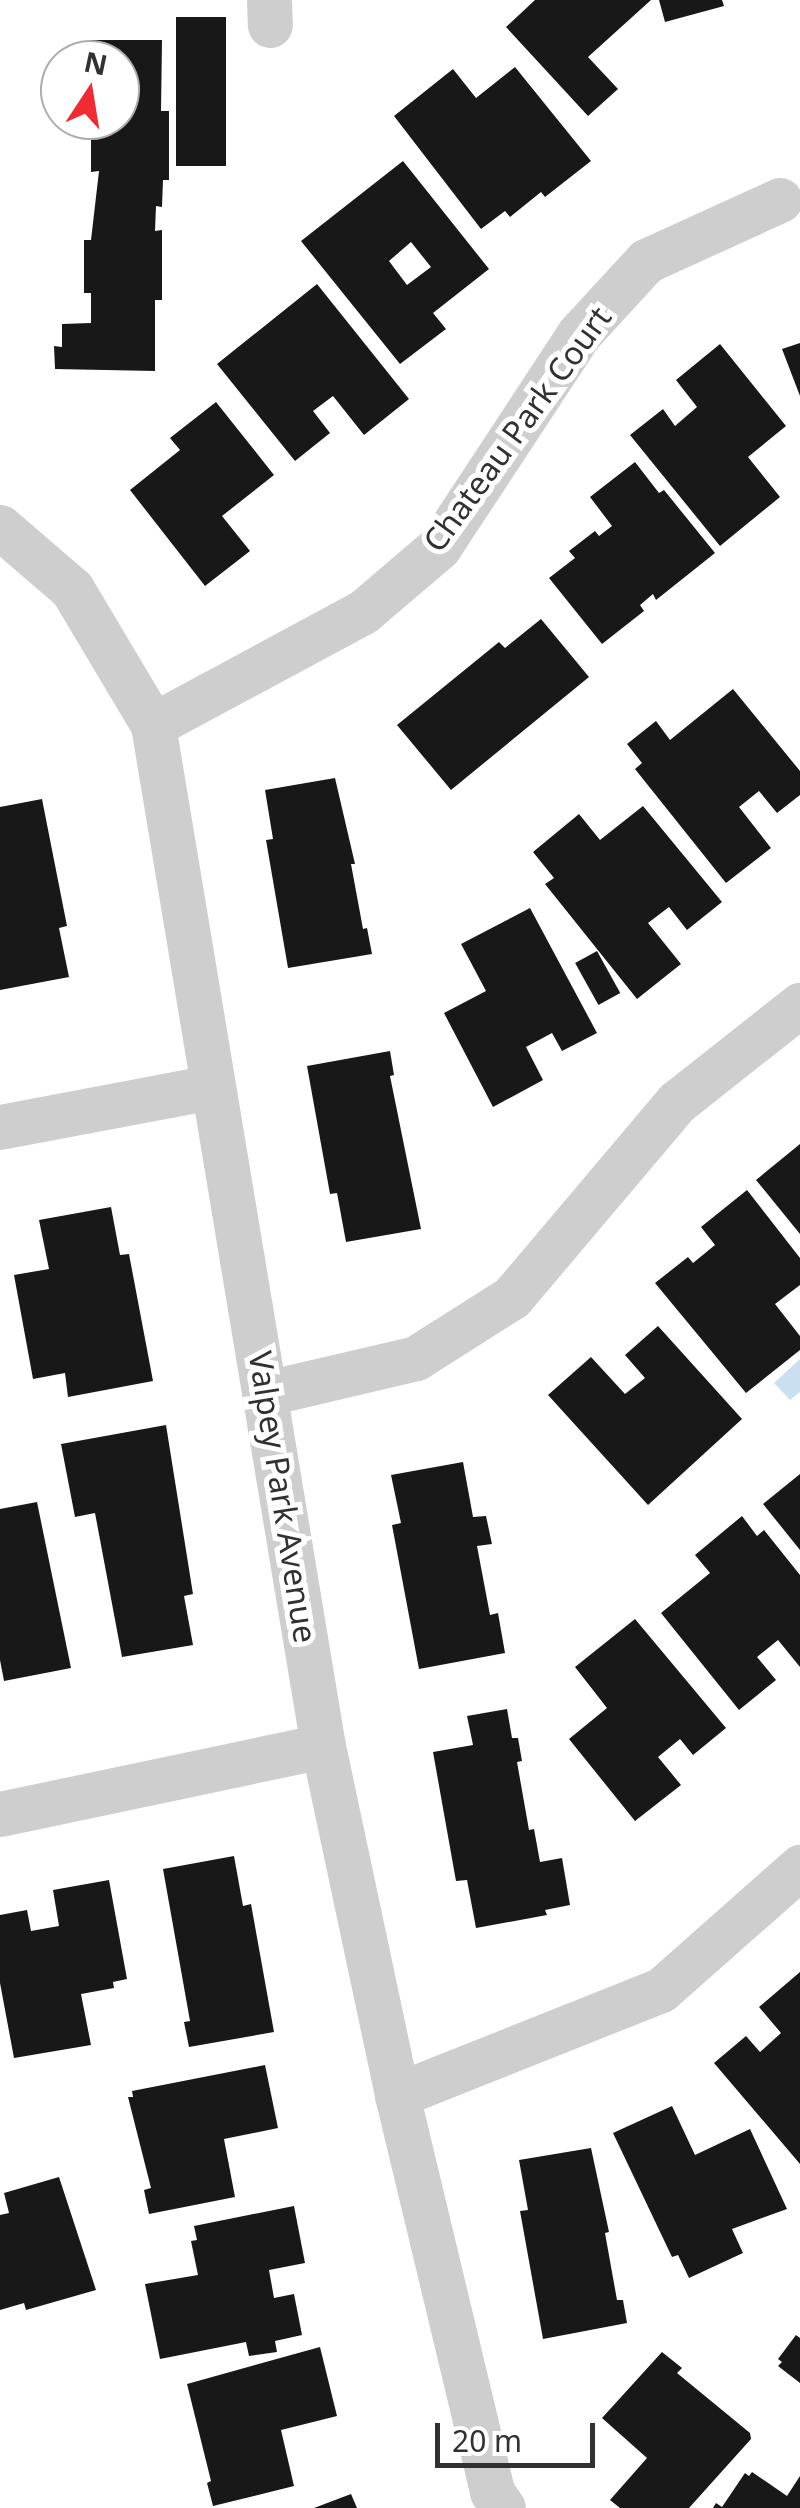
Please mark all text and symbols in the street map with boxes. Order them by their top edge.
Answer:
north arrow [40,40,140,140]
text: N [81,42,111,84]
street label: Chateau Park Court [415,299,619,559]
street label: Valpey Park Avenue [241,1348,325,1646]
scale bar [440,2403,600,2465]
text: 20 m [452,2420,522,2461]

